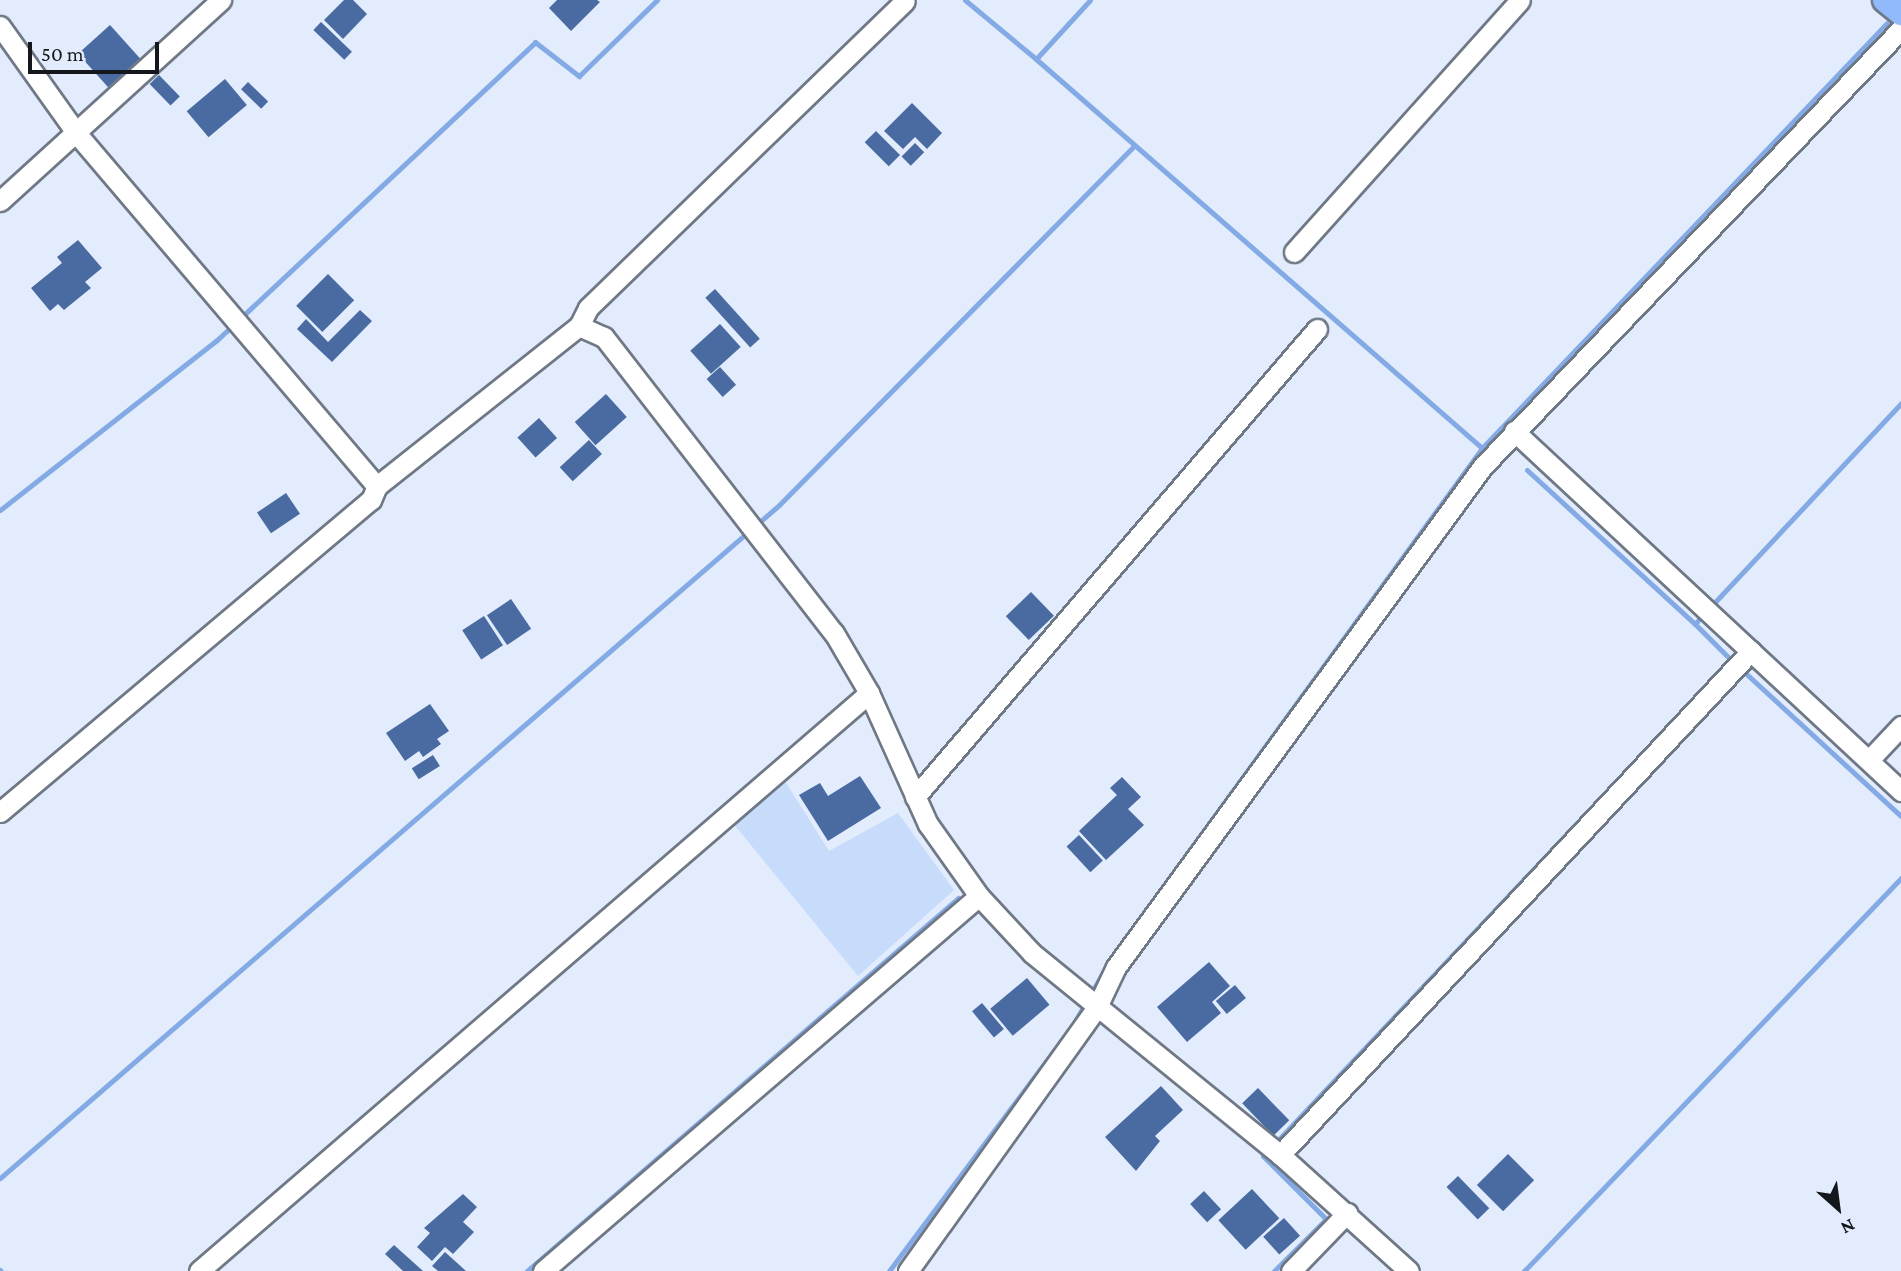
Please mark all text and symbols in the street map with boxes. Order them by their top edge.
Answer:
scale bar [32,28,163,72]
text: 50 m [41,42,84,66]
north arrow [1803,1173,1873,1243]
text: N [1837,1215,1859,1239]

